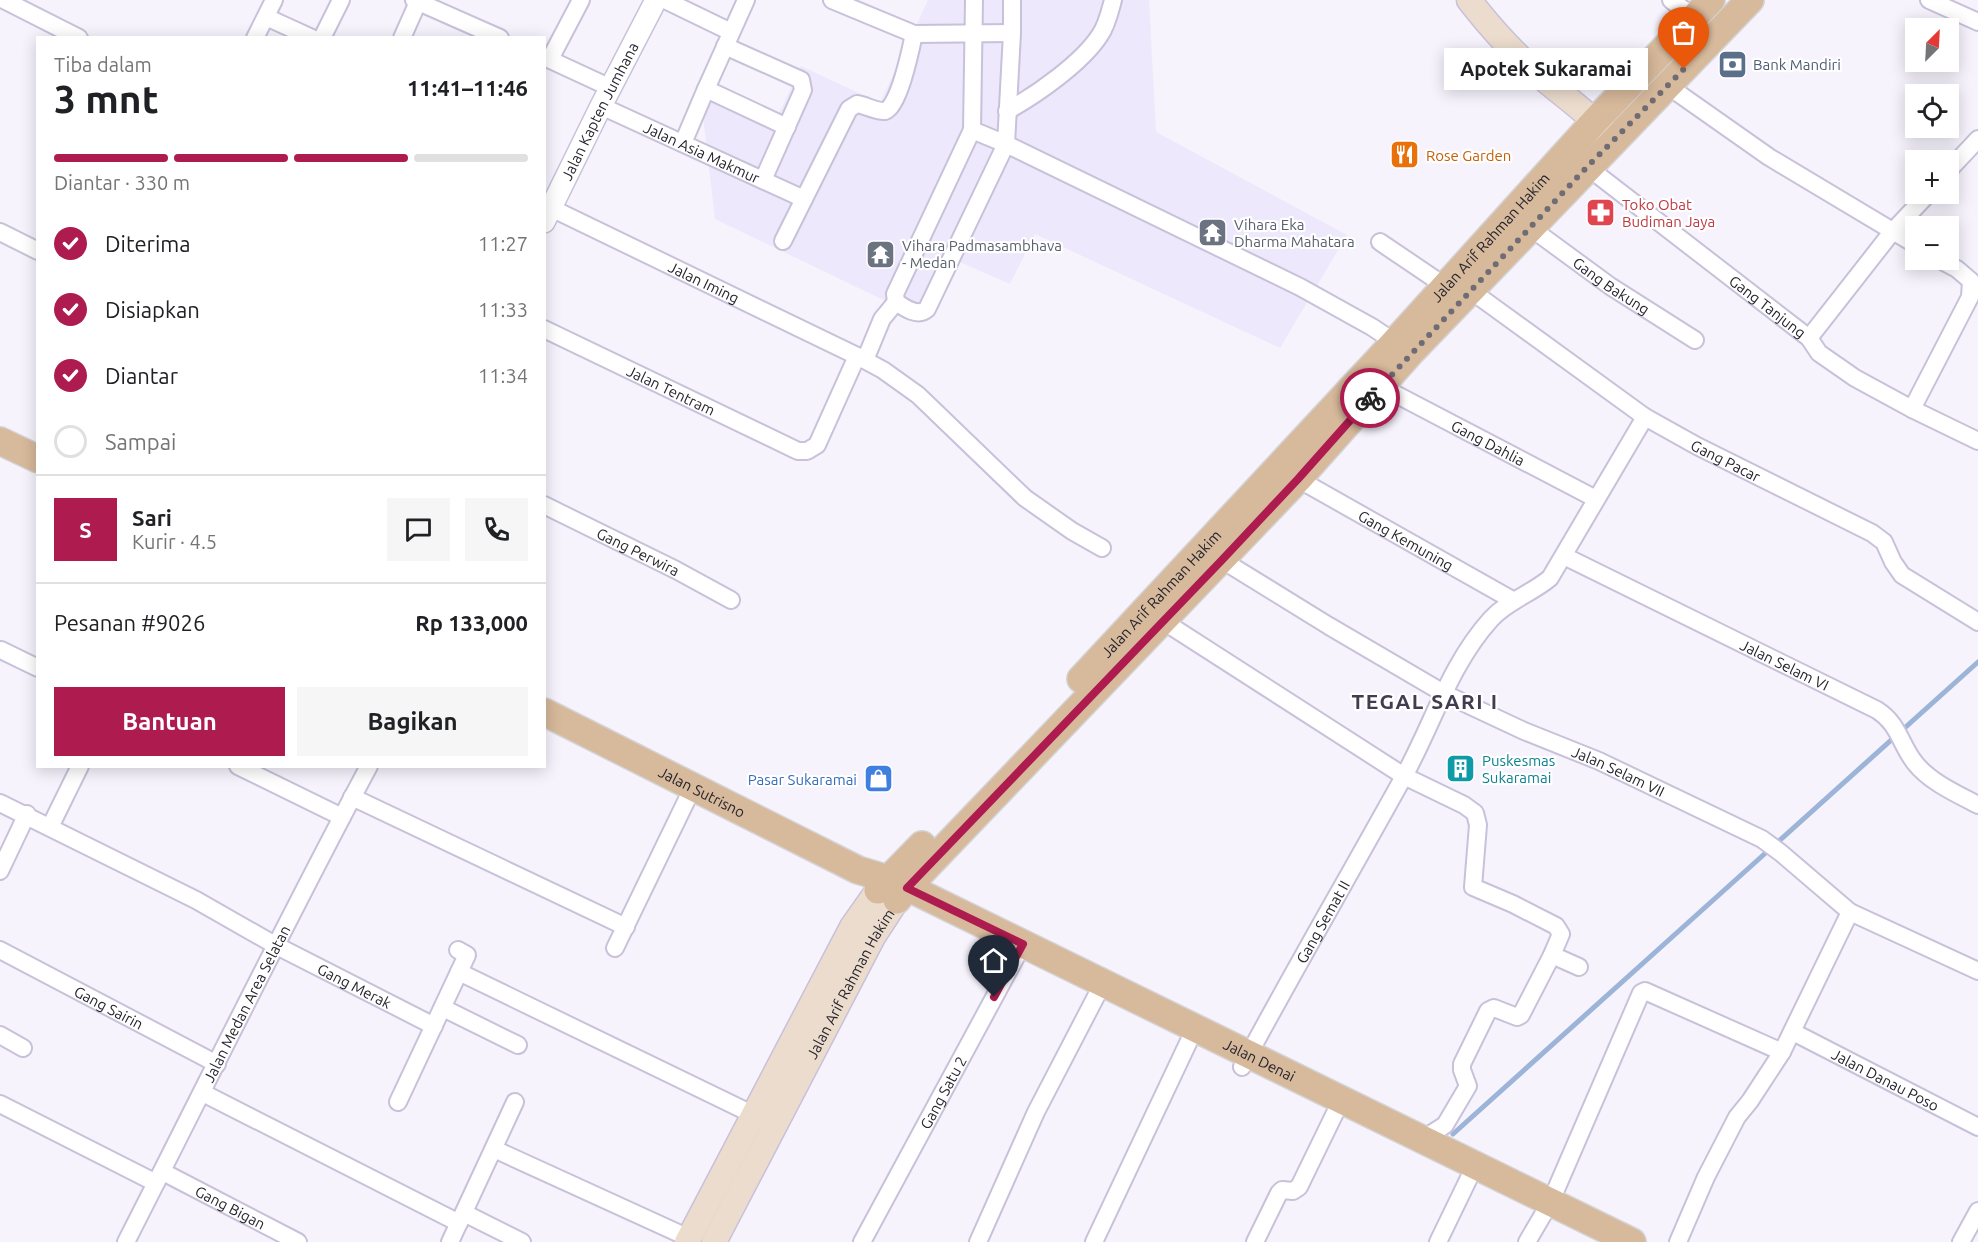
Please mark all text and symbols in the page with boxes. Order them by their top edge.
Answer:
pin [1658,7,1709,69]
icon: bag [1667,16,1700,49]
north arrow [1905,18,1959,72]
map controls [1905,18,1959,270]
street label: Jalan Kapten Jumhana [558,39,641,183]
callout: Apotek Sukaramai [1444,48,1648,90]
bank icon: Bank Mandiri [1716,48,1748,80]
text: Tiba dalam [54,53,152,76]
place label: Bank Mandiri [1753,56,1841,73]
text: Apotek Sukaramai [1460,57,1632,80]
text: 11:41–11:46 [407,75,528,100]
text: 3 mnt [54,77,158,120]
button: locate [1905,84,1959,138]
street label: Jalan Asia Makmur [641,118,763,186]
restaurant icon: Rose Garden [1389,139,1421,171]
place label: Rose Garden [1426,147,1511,164]
button: + [1905,150,1959,204]
street label: Jalan Arif Rahman Hakim [1427,169,1552,305]
text: Diantar · 330 m [54,171,190,194]
place label: Toko Obat Budiman Jaya [1622,196,1715,230]
pharmacy icon: Toko Obat Budiman Jaya [1585,197,1617,229]
place label: Vihara Eka Dharma Mahatara [1234,216,1355,250]
button: − [1905,216,1959,270]
temple icon: Vihara Eka Dharma Mahatara [1197,217,1229,249]
icon: check [54,227,87,260]
text: Diterima [105,231,191,256]
text: 11:27 [478,232,528,255]
place label: Vihara Padmasambhava - Medan [902,237,1062,271]
temple icon: Vihara Padmasambhava - Medan [865,238,897,270]
street label: Gang Bakung [1570,253,1653,318]
street label: Jalan Iming [666,258,742,306]
street label: Gang Tanjung [1726,271,1809,341]
icon: check [54,293,87,326]
text: Disiapkan [105,297,200,322]
text: 11:33 [478,298,528,321]
icon: check [54,359,87,392]
street label: Jalan Tentram [624,362,718,418]
text: Diantar [105,363,178,388]
text: 11:34 [478,364,528,387]
courier [1340,368,1400,428]
icon: bike [1354,382,1387,415]
street label: Gang Dahlia [1448,416,1528,469]
text: Sampai [105,429,176,454]
street label: Gang Pacar [1688,436,1764,485]
button: chat [387,498,450,561]
button: phone [465,498,528,561]
text: Sari [132,505,172,530]
street label: Gang Kemuning [1355,506,1457,574]
text: S [79,517,92,542]
street label: Gang Perwira [594,524,682,579]
street label: Jalan Arif Rahman Hakim [1097,526,1224,661]
text: Kurir · 4.5 [132,530,217,553]
text: Pesanan #9026 [54,610,205,635]
text: Rp 133,000 [415,610,528,635]
street label: Jalan Selam VI [1738,636,1832,694]
button: Bantuan [54,687,285,756]
button: Bagikan [297,687,528,756]
district label: TEGAL SARI I [1352,689,1498,713]
street label: Jalan Selam VII [1570,743,1668,800]
place label: Puskesmas Sukaramai [1482,752,1555,786]
building icon: Puskesmas Sukaramai [1445,753,1477,785]
street label: Jalan Sutrisno [656,763,748,820]
shop icon: Pasar Sukaramai [862,763,894,795]
place label: Pasar Sukaramai [748,771,857,788]
street label: Gang Semat II [1292,877,1352,966]
street label: Jalan Arif Rahman Hakim [803,906,898,1061]
street label: Jalan Medan Area Selatan [200,922,293,1085]
pin [968,935,1019,997]
icon: home [977,944,1010,977]
street label: Gang Merak [315,960,395,1012]
street label: Gang Sairin [72,982,146,1032]
street label: Jalan Denai [1221,1035,1298,1084]
street label: Jalan Danau Poso [1829,1045,1942,1114]
street label: Gang Satu 2 [916,1053,969,1132]
street label: Gang Bigan [193,1182,268,1232]

